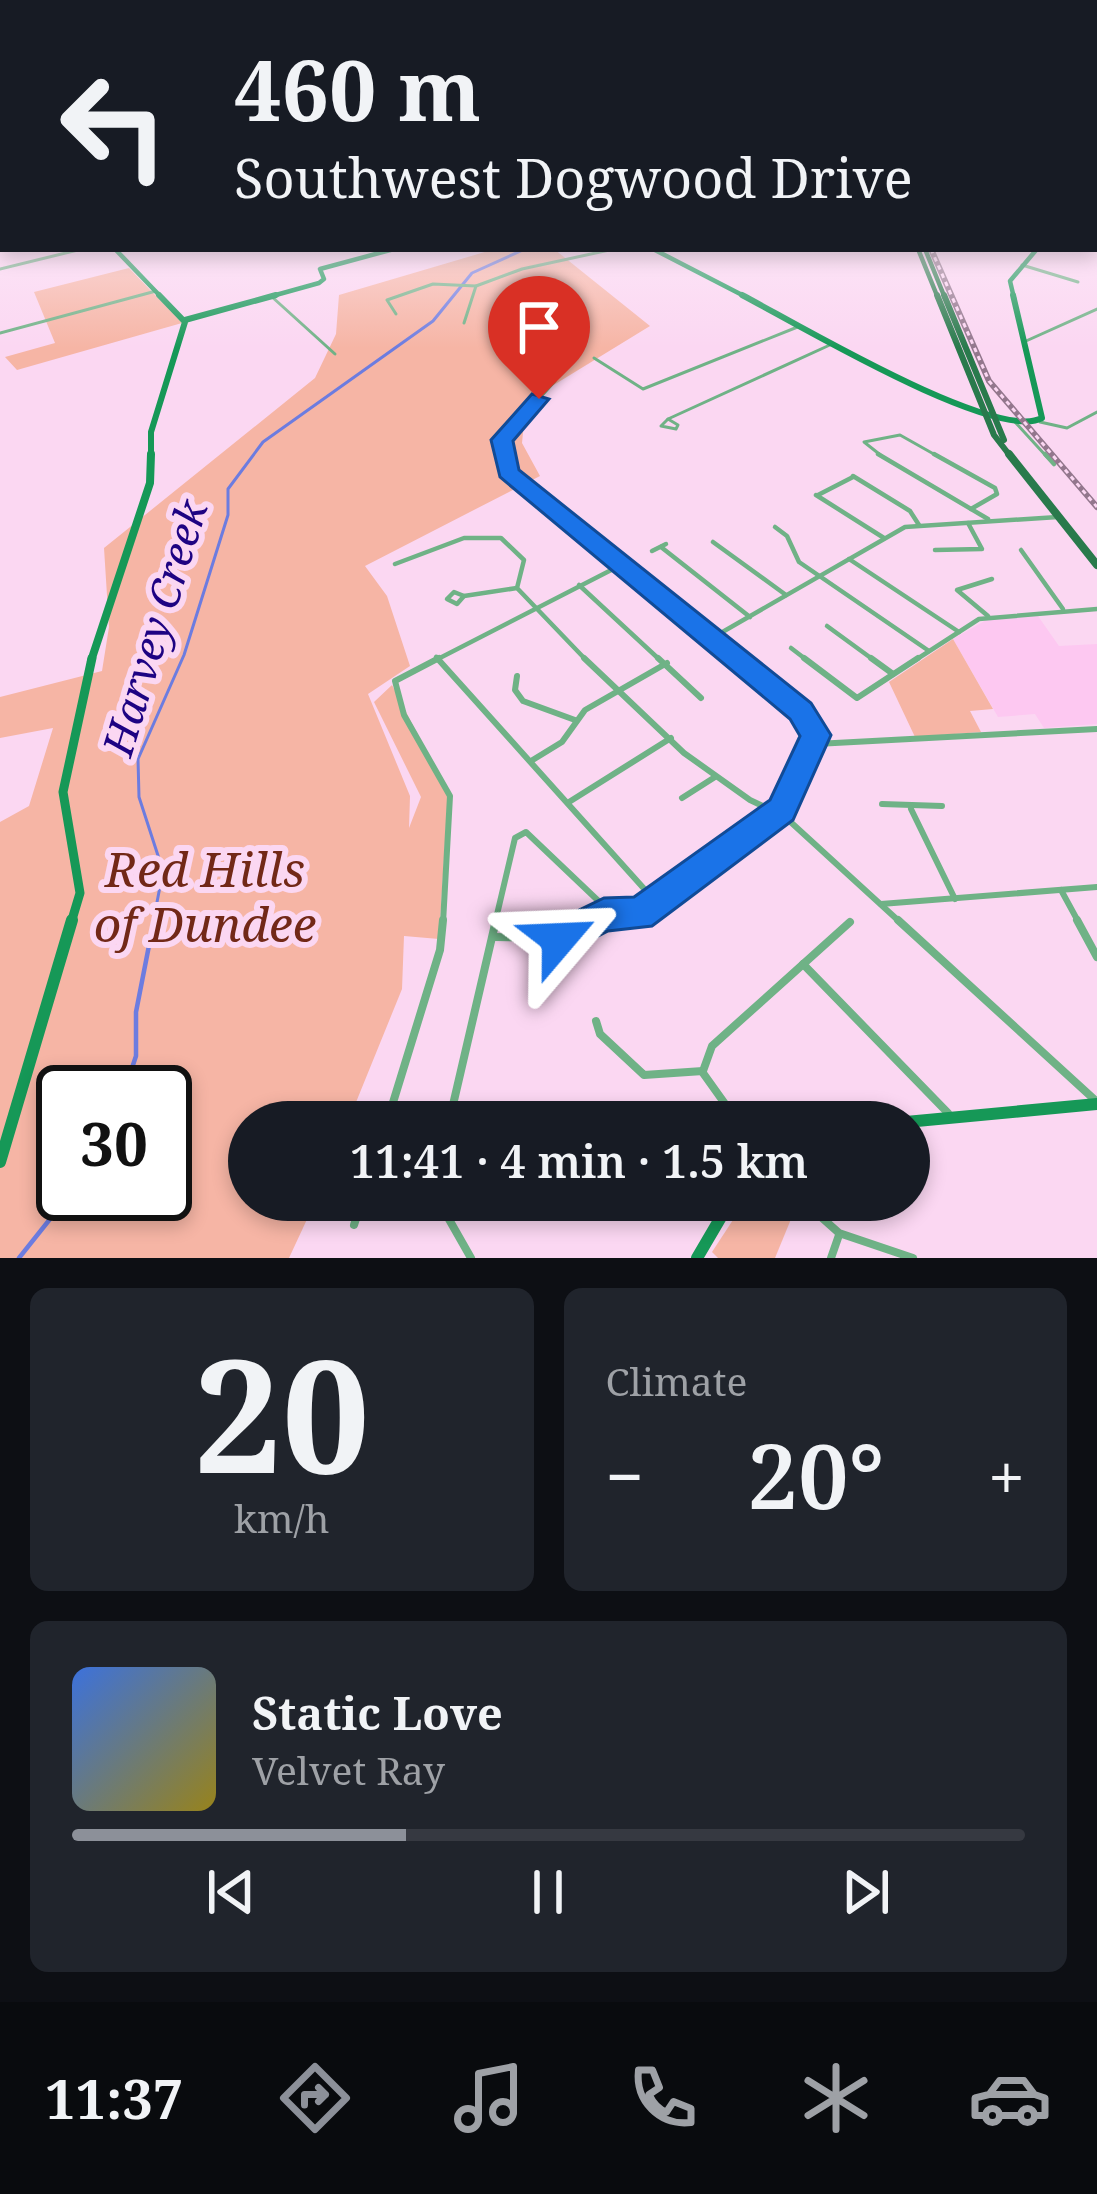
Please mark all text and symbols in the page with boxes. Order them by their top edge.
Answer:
text: 460 m [234,31,481,146]
icon: left [36,48,192,204]
text: Southwest Dogwood Drive [234,140,913,214]
pin [488,276,590,399]
icon: arrive [506,294,572,360]
water label: Harvey Creek [87,491,220,763]
park label: Red Hills of Dundee [94,836,316,956]
position arrow [496,876,622,1002]
speed limit sign: 30 [36,1065,192,1221]
text: 11:41 · 4 min · 1.5 km [350,1130,808,1191]
text: 20 [194,1306,370,1519]
text: Climate [606,1354,747,1407]
text: 20° [747,1413,885,1535]
text: − [606,1430,644,1520]
text: + [988,1430,1025,1520]
text: km/h [234,1491,330,1544]
text: Static Love [252,1682,503,1743]
text: Velvet Ray [252,1743,445,1796]
icon: previous [198,1859,264,1925]
icon: pause [515,1859,581,1925]
icon: next [833,1859,899,1925]
icon: directions [273,2056,357,2140]
icon: music [447,2056,531,2140]
icon: phone [621,2056,705,2140]
icon: climate [794,2056,878,2140]
icon: car [968,2056,1052,2140]
text: 11:37 [45,2061,183,2135]

